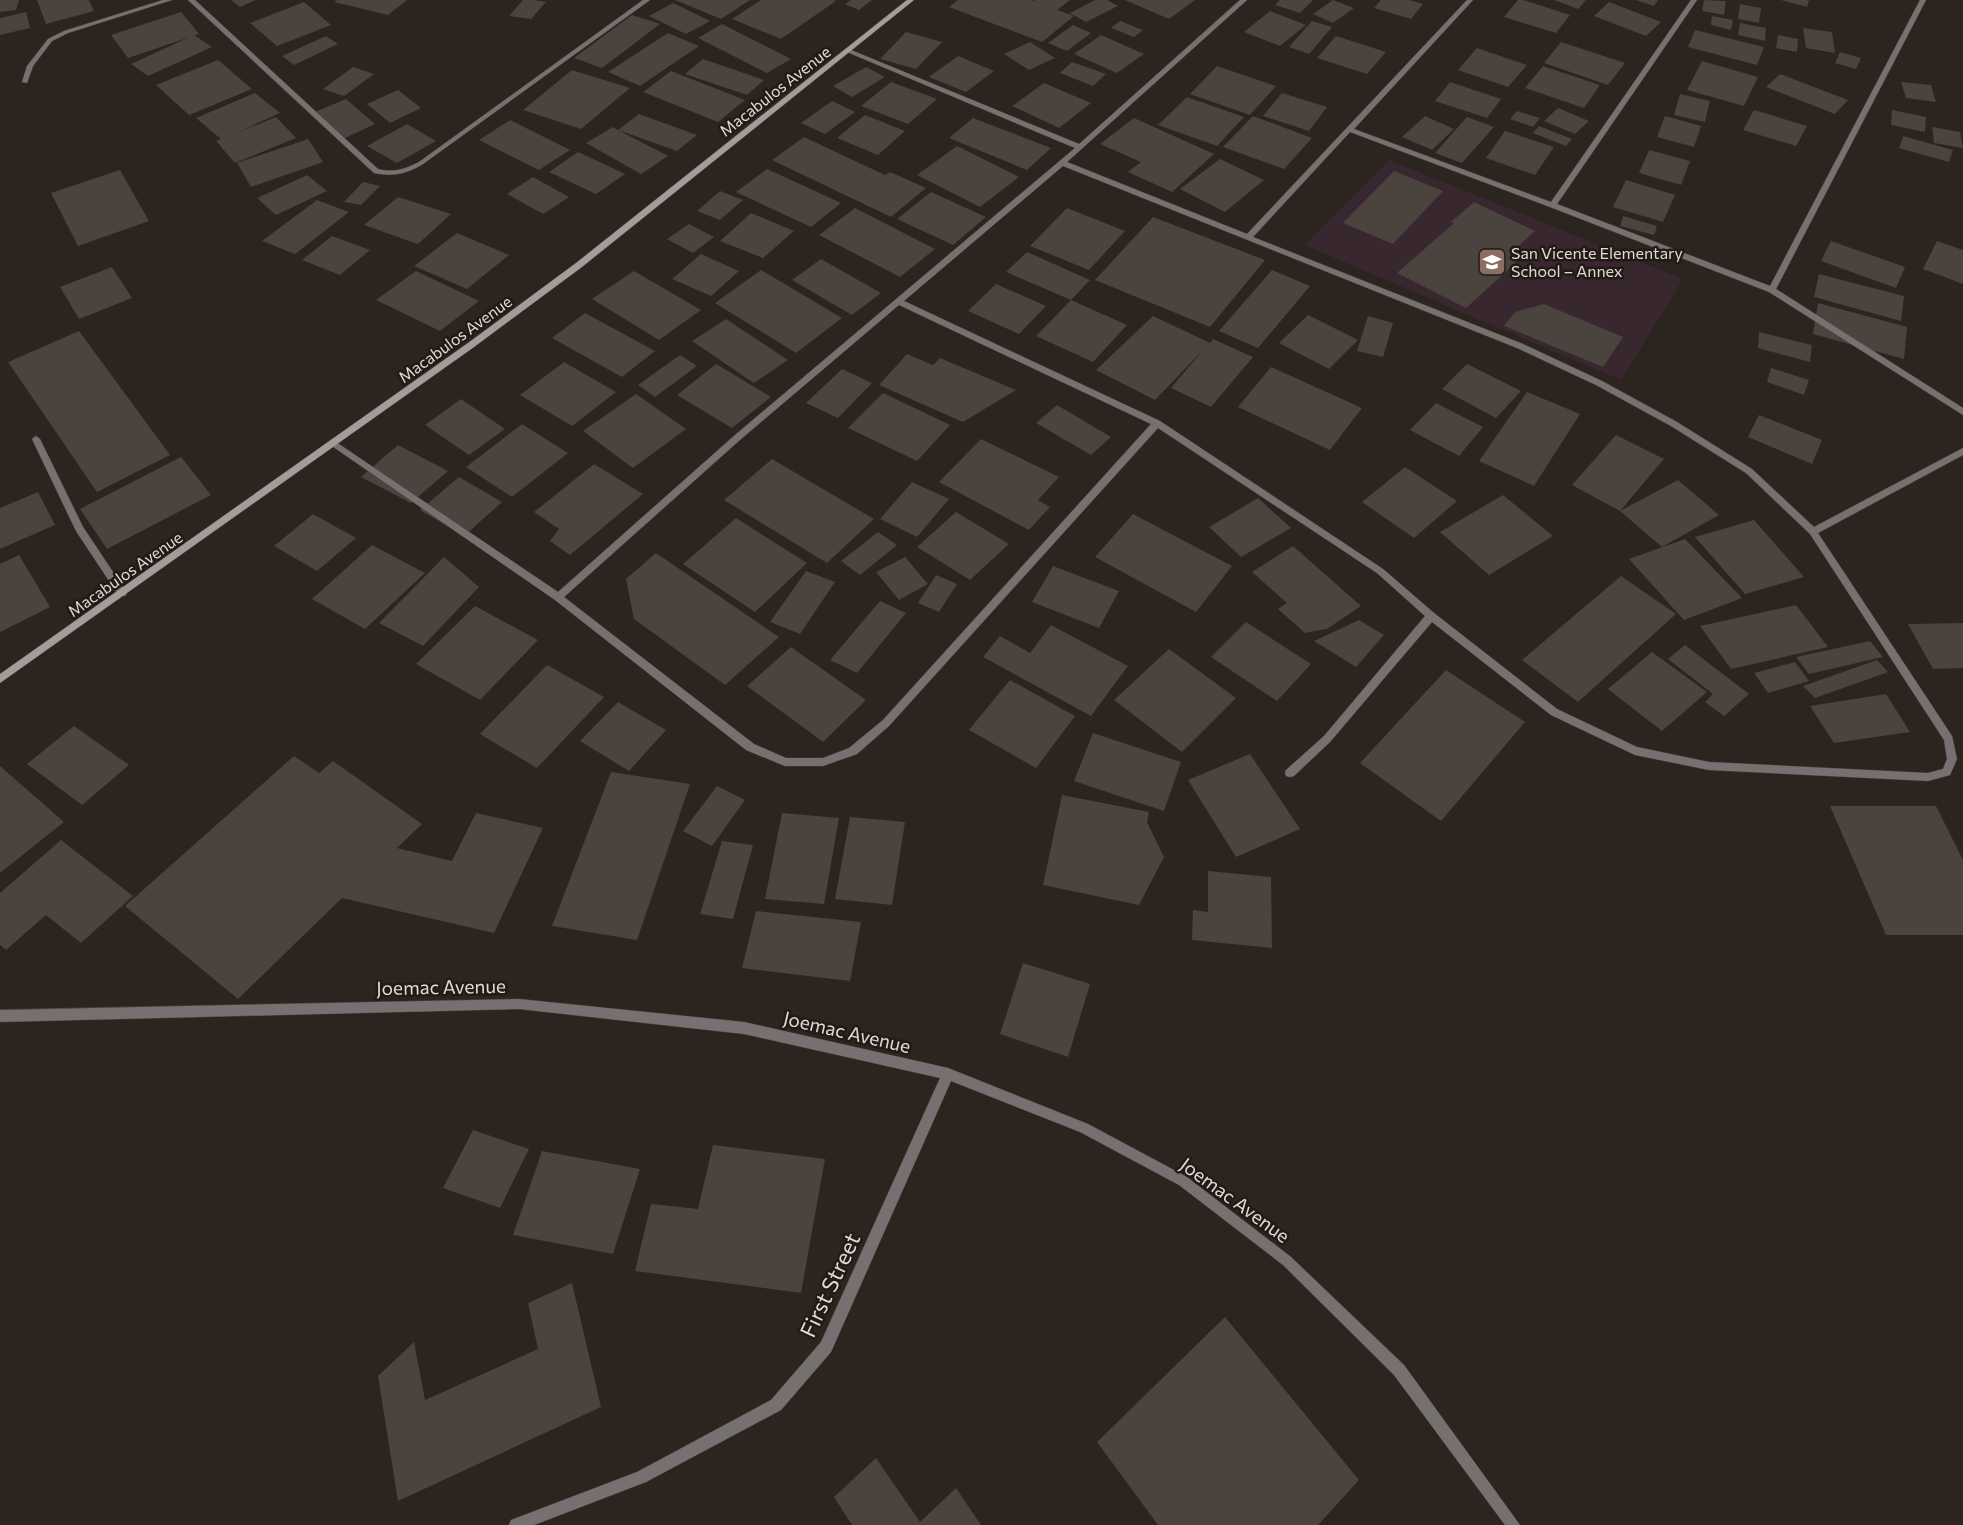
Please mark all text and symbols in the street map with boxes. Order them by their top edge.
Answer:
street label: Macabulos Avenue [716,41,834,140]
place label: San Vicente Elementary School – Annex [1511,243,1683,280]
school or university icon: San Vicente Elementary School – Annex [1477,247,1507,277]
street label: Macabulos Avenue [394,291,515,386]
street label: Macabulos Avenue [64,527,186,620]
street label: Joemac Avenue [376,974,506,999]
street label: Joemac Avenue [781,1006,913,1057]
street label: Joemac Avenue [1176,1152,1295,1247]
street label: First Street [794,1228,865,1341]

